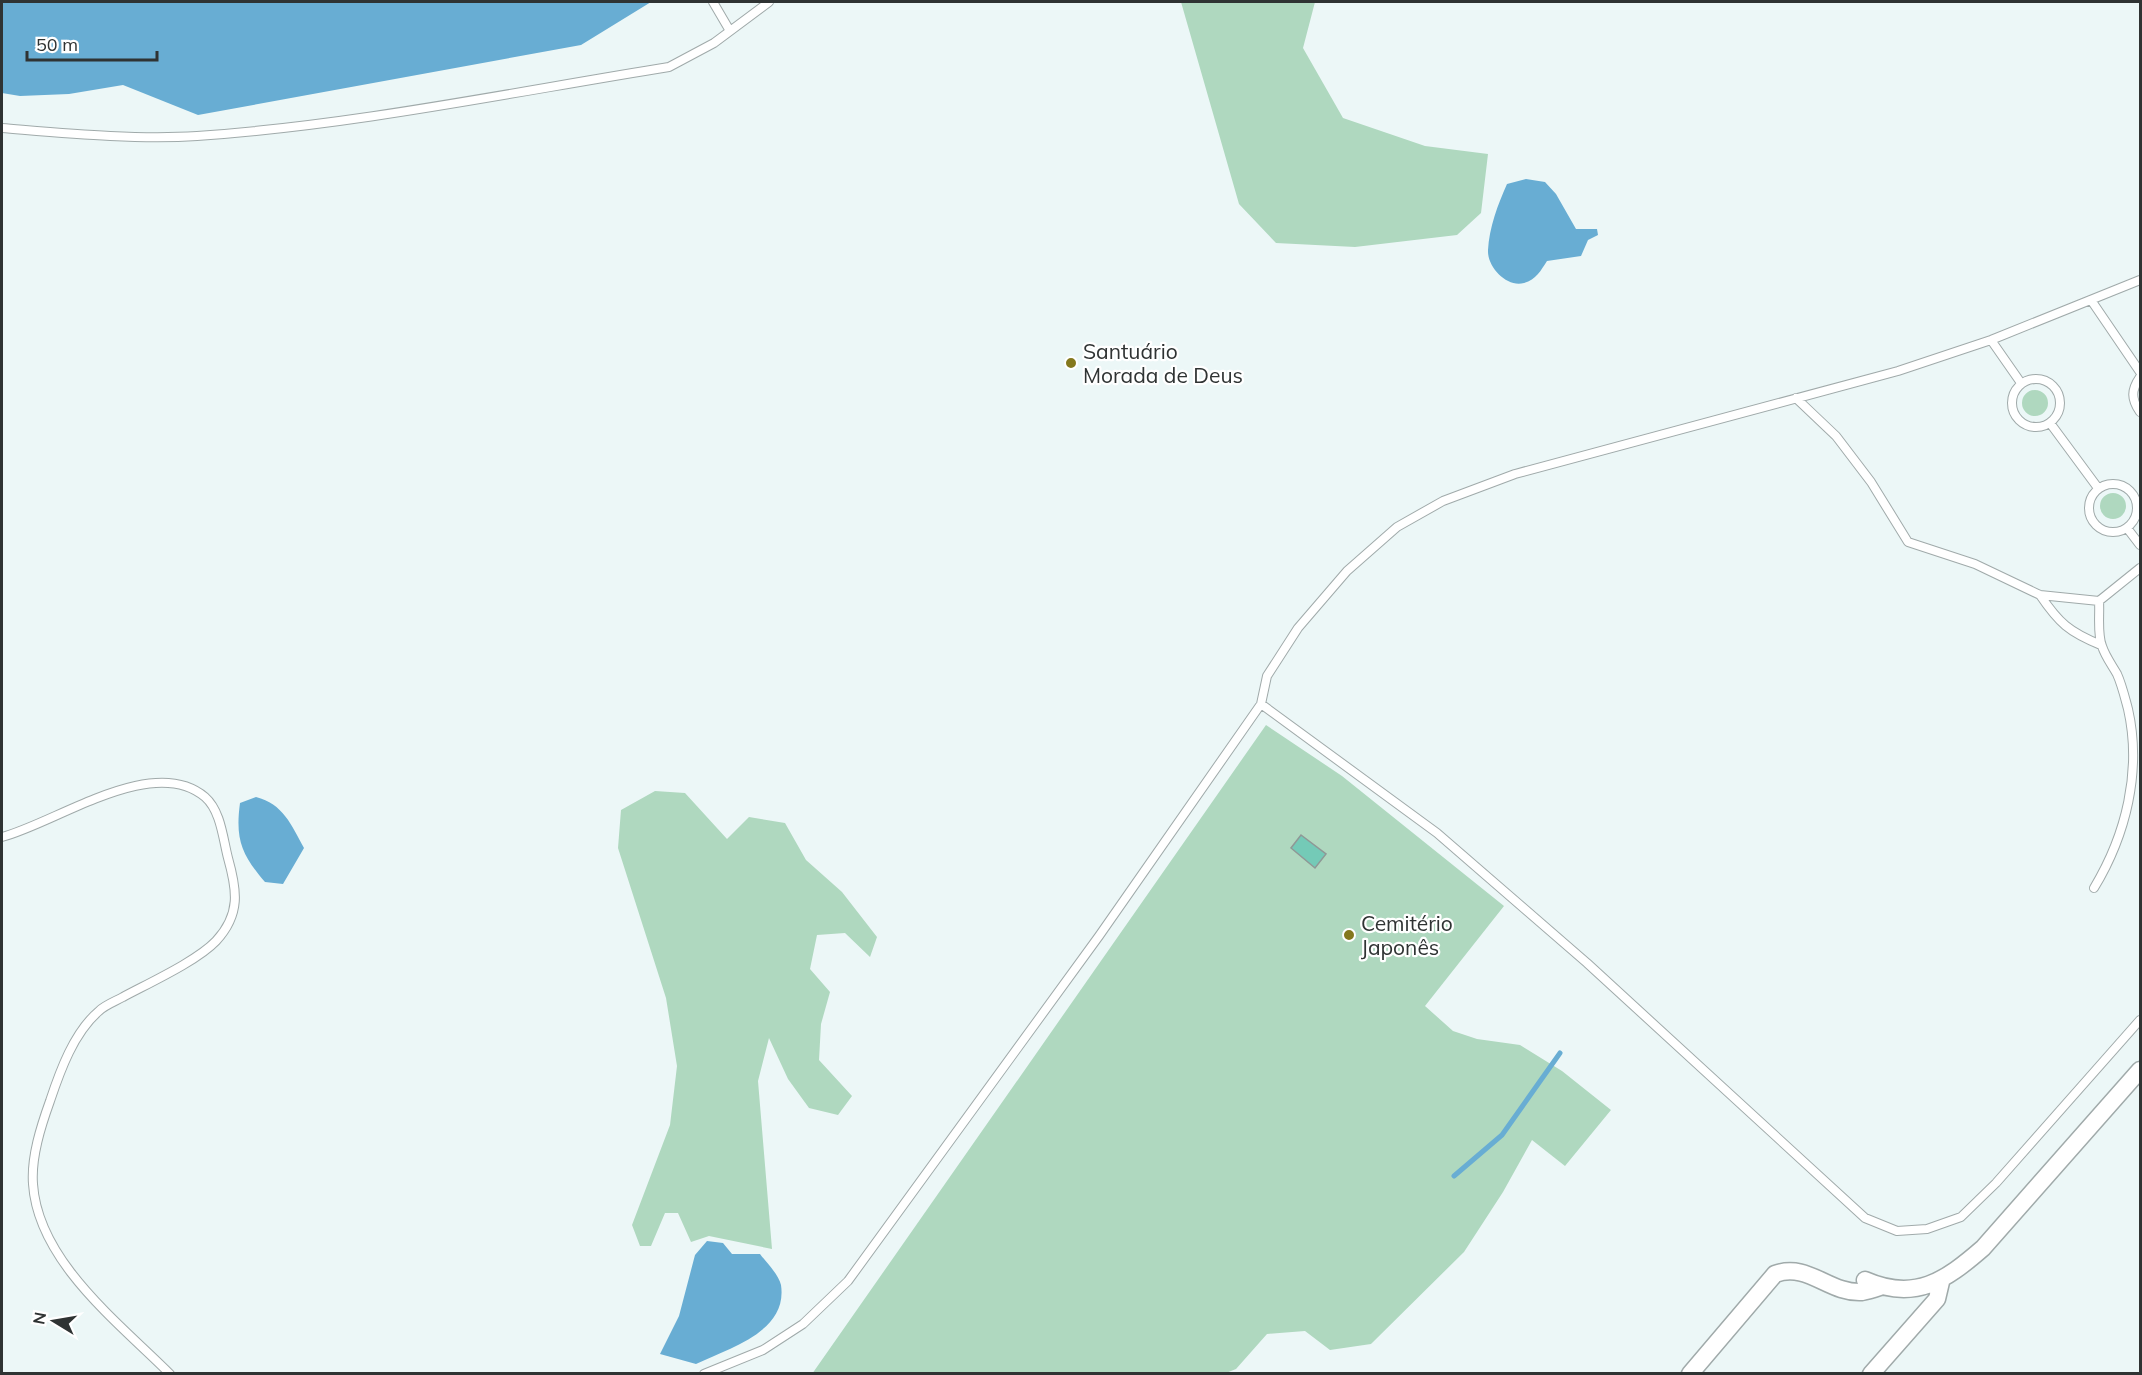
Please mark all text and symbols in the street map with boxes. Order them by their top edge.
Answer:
scale bar [27,24,158,62]
text: 50 m [36,33,78,56]
place label: Santuário Morada de Deus [1083,338,1243,388]
marker: Santuário Morada de Deus [1064,356,1078,370]
place label: Cemitério Japonês [1361,910,1453,960]
marker: Cemitério Japonês [1342,928,1356,942]
north arrow [24,1291,84,1351]
text: N [28,1310,50,1326]

